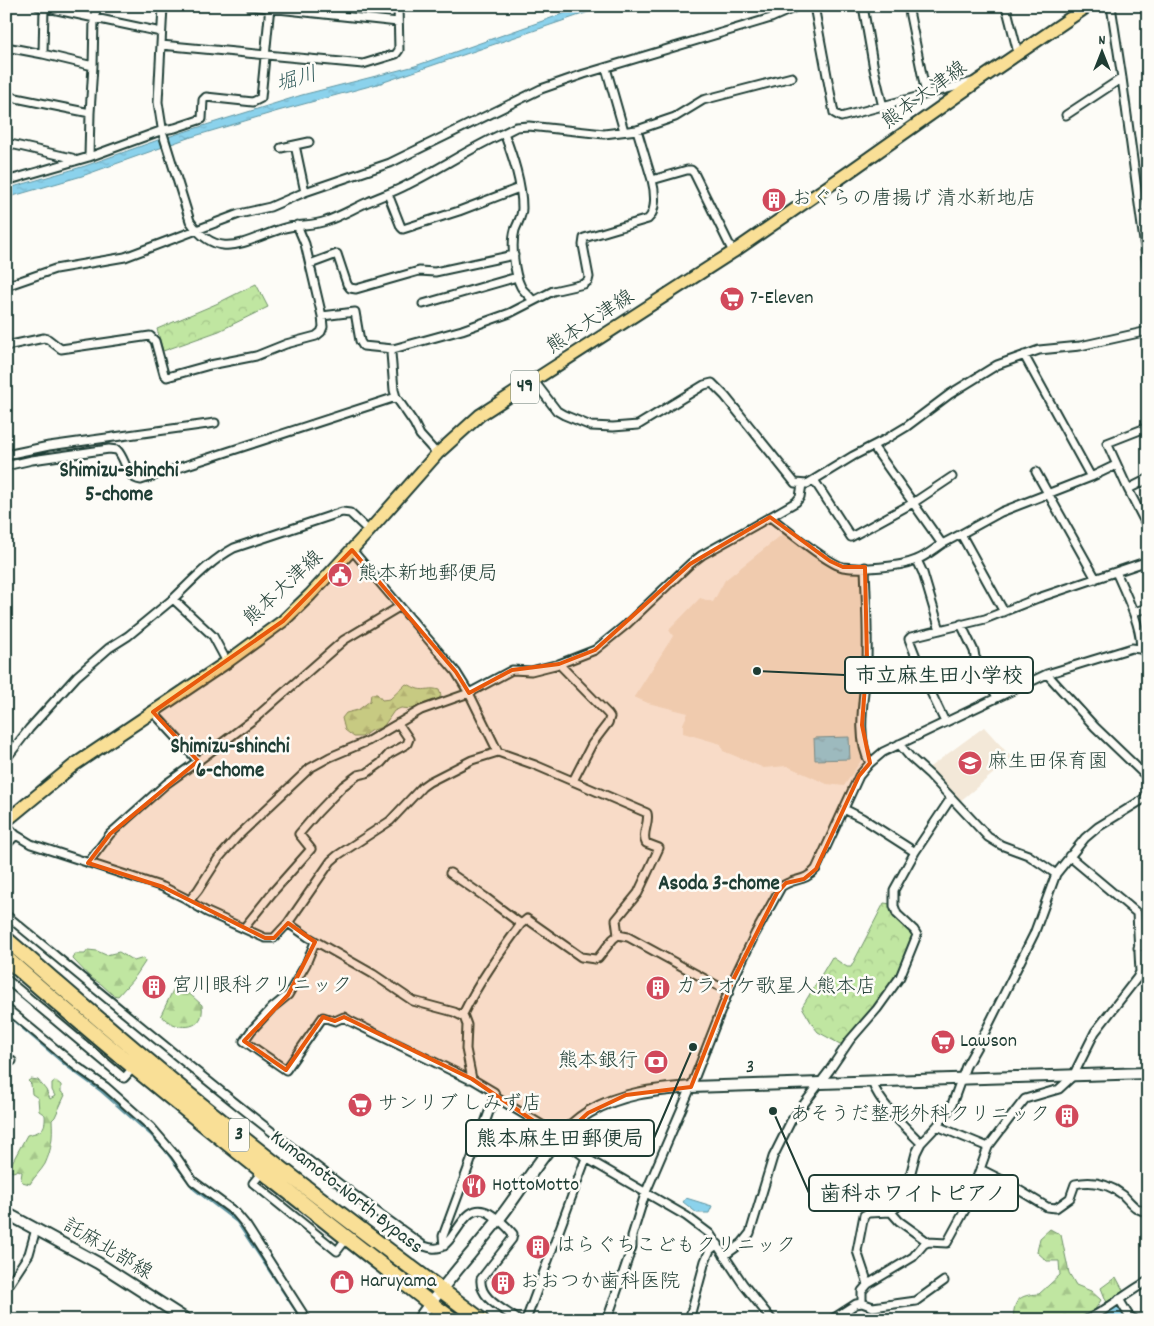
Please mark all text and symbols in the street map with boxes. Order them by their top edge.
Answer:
north arrow [1076,28,1126,78]
text: N [1099,31,1106,51]
street label: 熊本大津線 [876,55,974,137]
water label: 堀川 [273,61,321,101]
place label: おぐらの唐揚げ 清水新地店 [792,186,1037,214]
building icon: おぐらの唐揚げ 清水新地店 [761,187,787,213]
street label: 熊本大津線 [541,284,641,362]
place label: 7-Eleven [750,285,814,313]
supermarket icon: 7-Eleven [719,286,745,312]
road number: 49 [511,371,539,404]
district label: Shimizu-shinchi 5-chome [59,457,179,511]
street label: 熊本大津線 [238,545,330,633]
place label: 熊本新地郵便局 [358,561,498,589]
public building icon: 熊本新地郵便局 [327,562,353,588]
callout: 市立麻生田小学校 [845,657,1033,693]
text: 市立麻生田小学校 [855,663,1023,693]
district label: Shimizu-shinchi 6-chome [170,733,290,787]
place label: 麻生田保育園 [988,749,1108,777]
school or university icon: 麻生田保育園 [957,750,983,776]
district label: Asoda 3-chome [658,870,780,900]
place label: 宮川眼科クリニック [172,973,352,1001]
building icon: 宮川眼科クリニック [141,974,167,1000]
place label: カラオケ歌星人熊本店 [676,974,876,1002]
building icon: カラオケ歌星人熊本店 [645,975,671,1001]
place label: Lawson [960,1028,1017,1056]
supermarket icon: Lawson [930,1029,956,1055]
place label: 熊本銀行 [558,1048,638,1076]
bank icon: 熊本銀行 [643,1049,669,1075]
street label: 3 [745,1054,755,1082]
place label: サンリブ しみず店 [378,1091,542,1119]
supermarket icon: サンリブ しみず店 [347,1092,373,1118]
place label: あそうだ整形外科クリニック [790,1102,1050,1130]
building icon: あそうだ整形外科クリニック [1054,1103,1080,1129]
road number: 3 [229,1118,249,1152]
callout: 熊本麻生田郵便局 [466,1120,654,1156]
street label: Kumamoto-North Bypass [264,1124,428,1262]
text: 熊本麻生田郵便局 [476,1126,644,1156]
place label: HottoMotto [492,1172,579,1200]
restaurant icon: HottoMotto [461,1173,487,1199]
callout: 歯科ホワイトピアノ [809,1175,1018,1211]
text: 歯科ホワイトピアノ [820,1181,1006,1211]
street label: 託麻北部線 [57,1212,157,1288]
place label: はらぐちこどもクリニック [556,1233,796,1261]
building icon: はらぐちこどもクリニック [525,1234,551,1260]
place label: Haruyama [360,1268,437,1296]
shop icon: Haruyama [329,1269,355,1295]
place label: おおつか歯科医院 [520,1269,680,1297]
building icon: おおつか歯科医院 [490,1270,516,1296]

